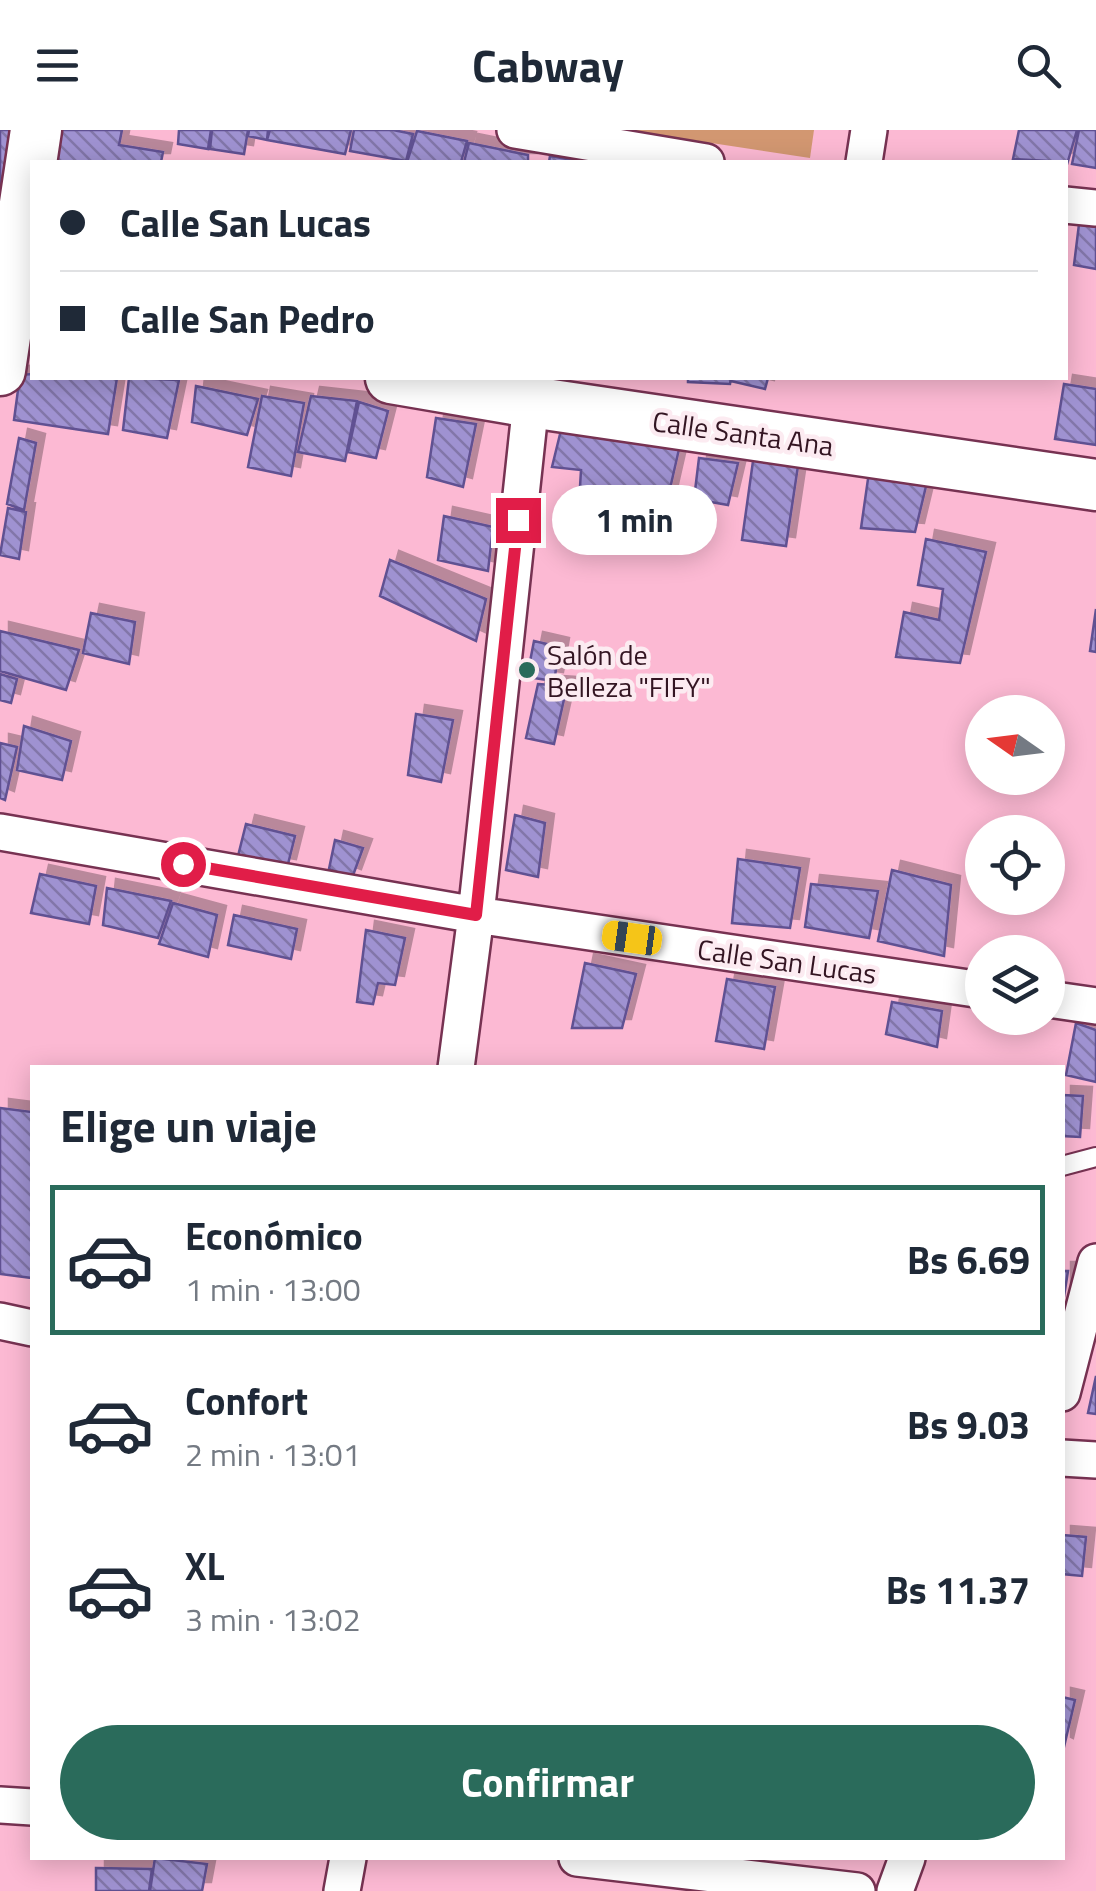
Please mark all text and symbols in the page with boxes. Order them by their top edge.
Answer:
text: Cabway [472,31,624,99]
icon: menu [30,38,85,93]
icon: search [1011,38,1066,93]
text: Calle San Lucas [120,194,371,252]
text: Calle San Pedro [120,290,375,348]
street label: Calle Santa Ana [650,399,836,467]
callout: 1 min [553,485,718,555]
text: 1 min [596,496,673,544]
route end [496,498,541,543]
place label: Salón de Belleza "FIFY" [547,633,711,708]
marker: Salón de Belleza "FIFY" [516,659,538,681]
north arrow [965,695,1065,795]
map controls [965,695,1065,1035]
button: locate [965,815,1065,915]
route start [161,842,206,887]
car [600,919,664,957]
street label: Calle San Lucas [695,927,879,995]
button: layers [965,935,1065,1035]
text: Elige un viaje [60,1091,317,1159]
text: Económico [185,1207,363,1265]
icon: car [65,1215,155,1305]
text: Bs 6.69 [907,1231,1030,1289]
text: 1 min · 13:00 [185,1265,361,1313]
text: Confort [185,1372,308,1430]
icon: car [65,1380,155,1470]
text: Bs 9.03 [907,1396,1030,1454]
text: 2 min · 13:01 [185,1430,361,1478]
text: XL [185,1537,225,1595]
icon: car [65,1545,155,1635]
text: Bs 11.37 [886,1561,1030,1619]
text: 3 min · 13:02 [185,1595,361,1643]
button: Confirmar [60,1725,1035,1840]

